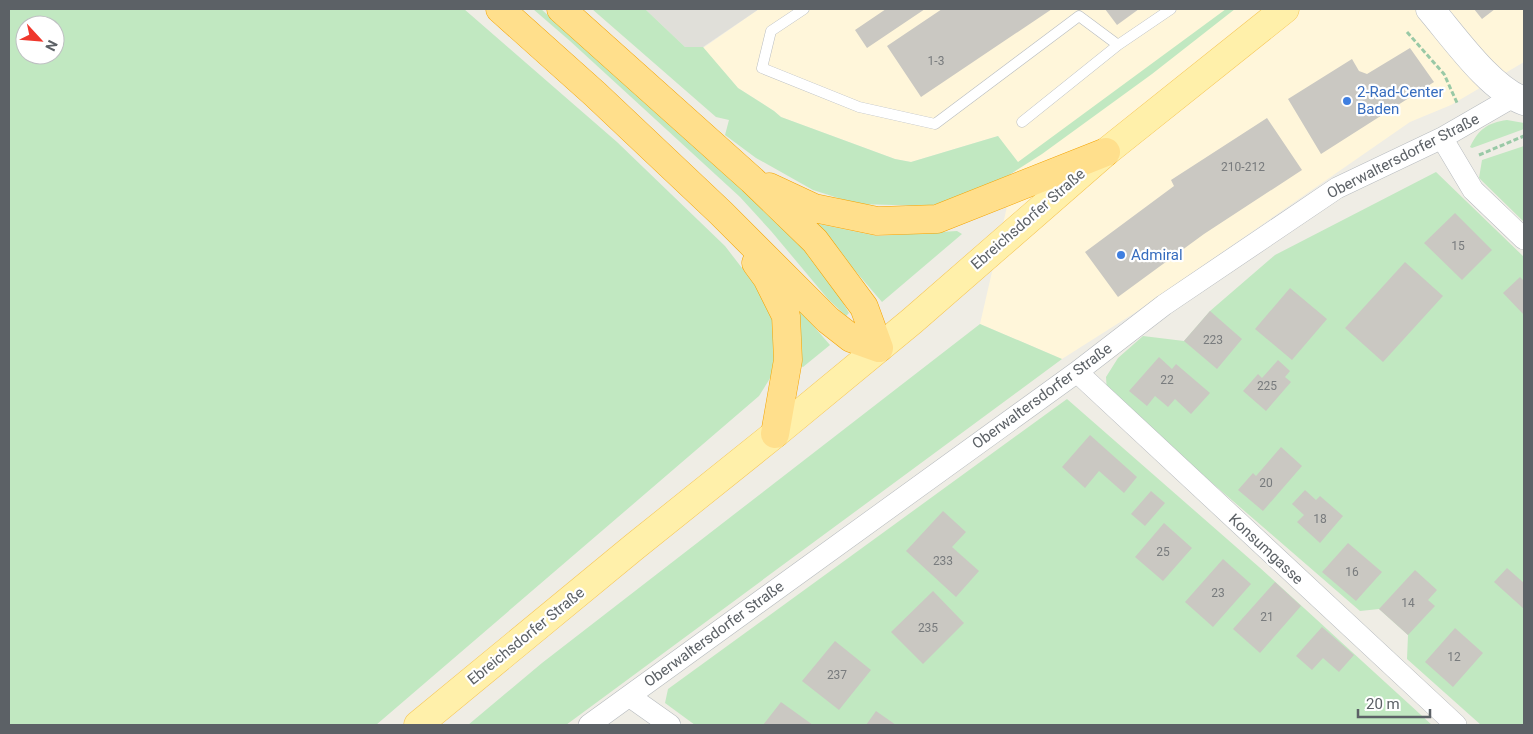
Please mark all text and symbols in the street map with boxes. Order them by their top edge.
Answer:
north arrow [15,15,65,65]
text: N [42,38,61,54]
house number: 1-3 [928,54,944,68]
place label: 2-Rad-Center Baden [1357,83,1444,118]
marker: 2-Rad-Center Baden [1341,95,1353,107]
street label: Oberwaltersdorfer Straße [1324,110,1482,202]
house number: 210-212 [1221,160,1265,174]
street label: Ebreichsdorfer Straße [967,165,1089,273]
house number: 15 [1451,239,1465,253]
place label: Admiral [1131,246,1183,264]
marker: Admiral [1115,249,1127,261]
house number: 223 [1203,333,1223,347]
street label: Oberwaltersdorfer Straße [969,339,1115,453]
house number: 22 [1160,373,1174,387]
house number: 225 [1257,379,1277,393]
house number: 20 [1259,476,1273,490]
street label: Konsumgasse [1225,510,1307,588]
house number: 18 [1313,512,1327,526]
house number: 25 [1156,545,1170,559]
house number: 233 [933,554,953,568]
house number: 16 [1345,565,1359,579]
street label: Oberwaltersdorfer Straße [641,577,787,691]
street label: Ebreichsdorfer Straße [464,583,588,689]
house number: 23 [1211,586,1225,600]
house number: 14 [1401,596,1415,610]
house number: 21 [1260,610,1274,624]
house number: 235 [918,621,938,635]
house number: 12 [1447,650,1461,664]
house number: 237 [827,668,847,682]
scale bar [1358,686,1430,718]
text: 20 m [1366,695,1400,713]

